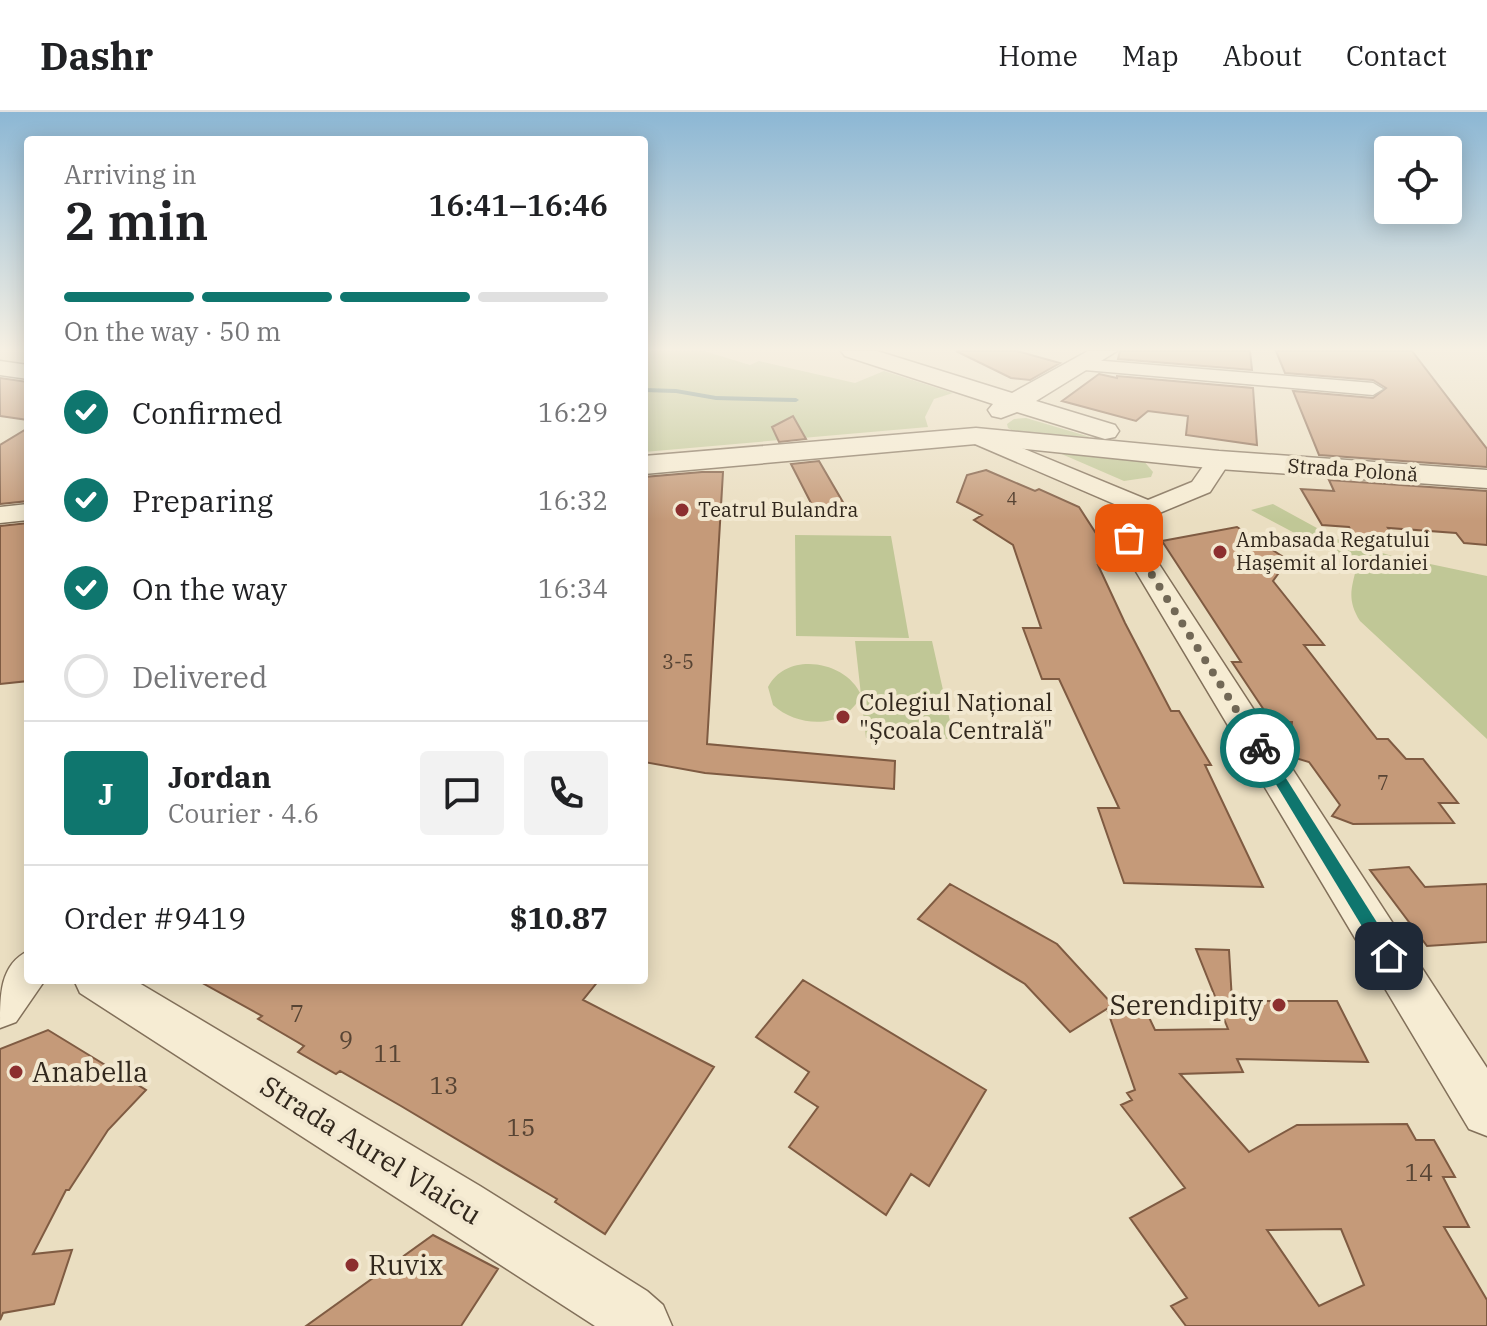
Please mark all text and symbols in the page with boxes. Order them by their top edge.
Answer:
text: Dashr [40,31,153,80]
text: Home [998,37,1078,74]
text: Map [1122,37,1179,74]
text: About [1223,37,1302,74]
text: Contact [1346,37,1447,74]
map controls [1374,136,1462,224]
button: locate [1374,136,1462,224]
text: Arriving in [64,157,197,191]
text: 16:41–16:46 [428,185,608,224]
text: 2 min [64,187,209,254]
text: On the way · 50 m [64,314,281,348]
icon: check [64,390,108,434]
text: Confirmed [132,393,283,432]
text: 16:29 [538,395,608,429]
street label: Strada Polonă [1287,451,1419,488]
icon: check [64,478,108,522]
text: Preparing [132,481,273,520]
text: 16:32 [538,483,608,517]
house number: 4 [1007,487,1017,510]
place label: Teatrul Bulandra [698,496,858,523]
marker: Teatrul Bulandra [673,501,691,519]
pin [1095,504,1163,572]
icon: bag [1107,516,1151,560]
place label: Ambasada Regatului Haşemit al Iordaniei [1236,526,1430,576]
marker: Ambasada Regatului Haşemit al Iordaniei [1211,543,1229,561]
icon: check [64,566,108,610]
text: On the way [132,569,287,608]
text: 16:34 [538,571,608,605]
house number: 3-5 [662,648,694,675]
text: Delivered [132,657,267,696]
place label: Colegiul Național "Școala Centrală" [859,686,1053,746]
marker: Colegiul Național "Școala Centrală" [834,708,852,726]
courier [1220,708,1300,788]
icon: bike [1238,726,1282,770]
button: chat [420,751,504,835]
button: phone [524,751,608,835]
text: Jordan [168,757,271,796]
house number: 7 [1377,769,1389,796]
text: J [98,774,114,813]
text: Courier · 4.6 [168,796,319,830]
text: Order #9419 [64,898,246,937]
text: $10.87 [510,898,608,937]
pin [1355,922,1423,990]
icon: home [1367,934,1411,978]
place label: Serendipity [1110,986,1263,1023]
marker: Serendipity [1270,996,1288,1014]
house number: 7 [290,997,304,1029]
house number: 9 [339,1023,353,1055]
house number: 11 [374,1037,402,1069]
place label: Anabella [32,1053,148,1090]
marker: Anabella [7,1063,25,1081]
street label: Strada Aurel Vlaicu [254,1067,489,1233]
house number: 13 [430,1069,458,1101]
house number: 15 [507,1111,535,1143]
house number: 14 [1405,1156,1433,1188]
place label: Ruvix [368,1246,444,1283]
marker: Ruvix [343,1256,361,1274]

